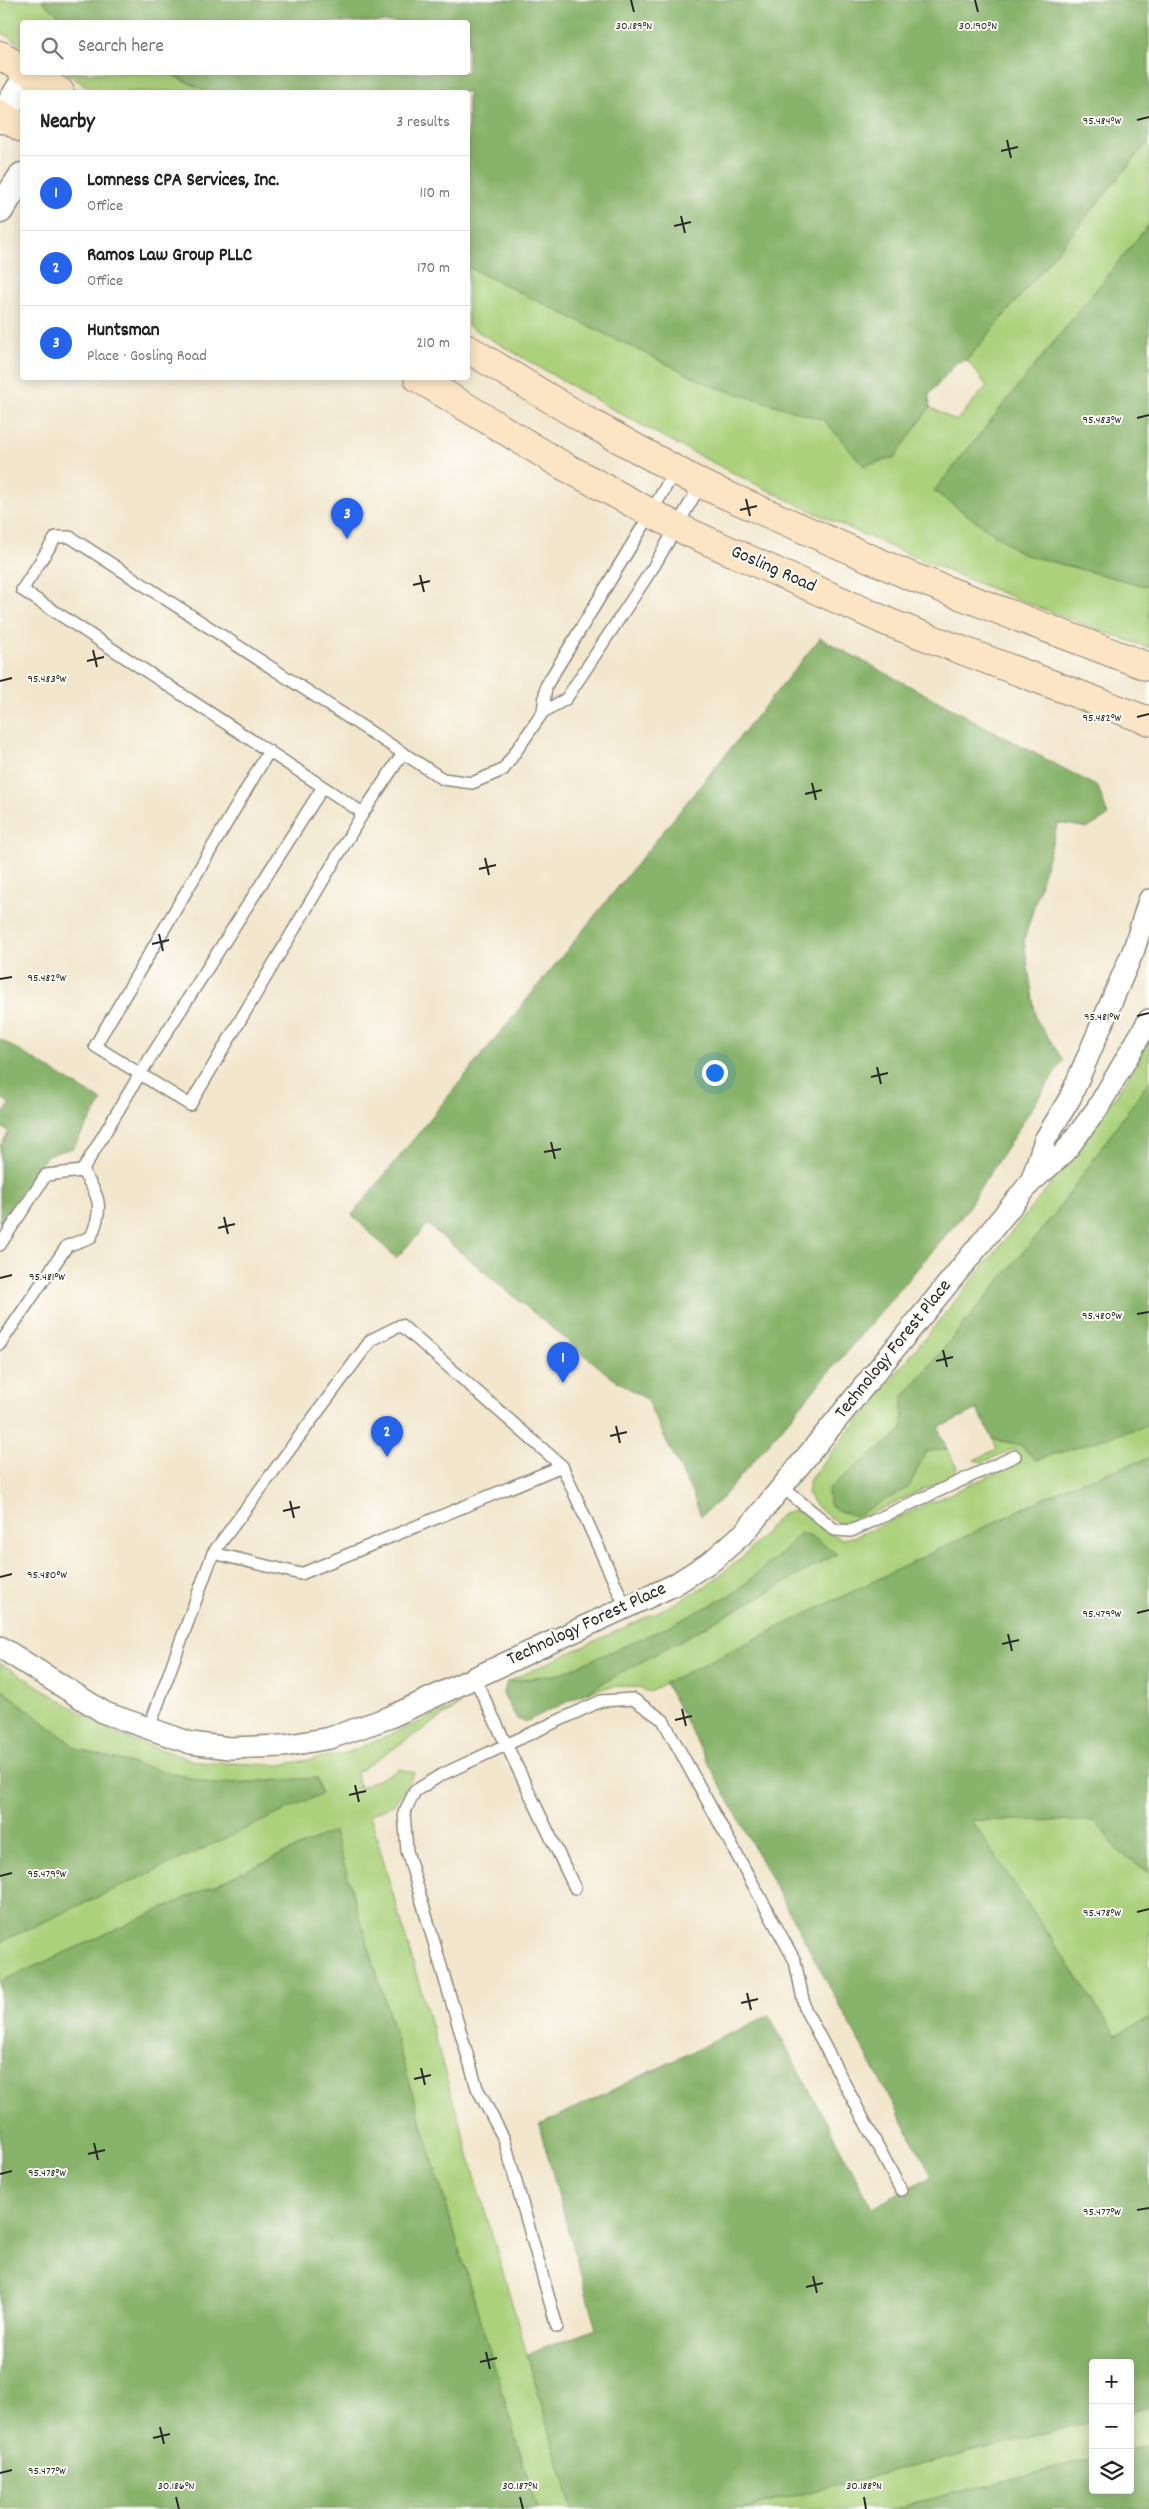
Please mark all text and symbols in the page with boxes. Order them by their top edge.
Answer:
text: 30.189°N [616,18,652,35]
text: 30.190°N [959,18,997,35]
search box [20,20,470,75]
icon: search [38,34,66,62]
text: Search here [78,34,164,61]
text: Nearby [40,108,95,138]
text: 3 results [396,111,450,134]
text: 95.484°W [1083,113,1121,130]
text: Lomness CPA Services, Inc. [87,168,279,195]
text: 1 [54,182,58,205]
text: 110 m [420,182,450,205]
text: Office [87,195,123,218]
text: Ramos Law Group PLLC [87,243,252,270]
text: 2 [53,257,60,280]
text: 170 m [417,257,450,280]
text: Office [87,270,123,293]
text: Huntsman [87,318,159,345]
text: 3 [52,332,60,355]
text: 210 m [416,332,450,355]
text: Place · Gosling Road [87,345,207,368]
text: 95.483°W [1083,412,1122,429]
pin: 3 [331,498,363,539]
street label: Gosling Road [726,539,820,601]
text: 95.483°W [28,671,67,688]
text: 95.482°W [1083,710,1122,727]
text: 95.482°W [28,970,67,987]
text: 95.481°W [1084,1009,1120,1026]
your location [702,1060,728,1086]
text: 95.481°W [29,1269,65,1286]
street label: Technology Forest Place [829,1274,959,1426]
text: 95.480°W [1082,1308,1122,1325]
pin: 1 [547,1342,579,1383]
pin: 2 [371,1416,403,1457]
text: 95.480°W [27,1567,67,1584]
street label: Technology Forest Place [503,1576,671,1674]
text: 95.479°W [1083,1606,1122,1623]
text: 95.479°W [28,1866,67,1883]
text: 95.478°W [1083,1905,1121,1922]
text: 95.478°W [28,2165,66,2182]
text: 95.477°W [1083,2204,1121,2221]
map controls [1089,2359,1134,2494]
button: + [1089,2359,1134,2404]
button: − [1089,2404,1134,2449]
button: layers [1089,2449,1134,2494]
text: 95.477°W [28,2463,66,2480]
text: 30.186°N [158,2478,195,2495]
text: 30.187°N [502,2478,538,2495]
text: 30.188°N [846,2478,882,2495]

